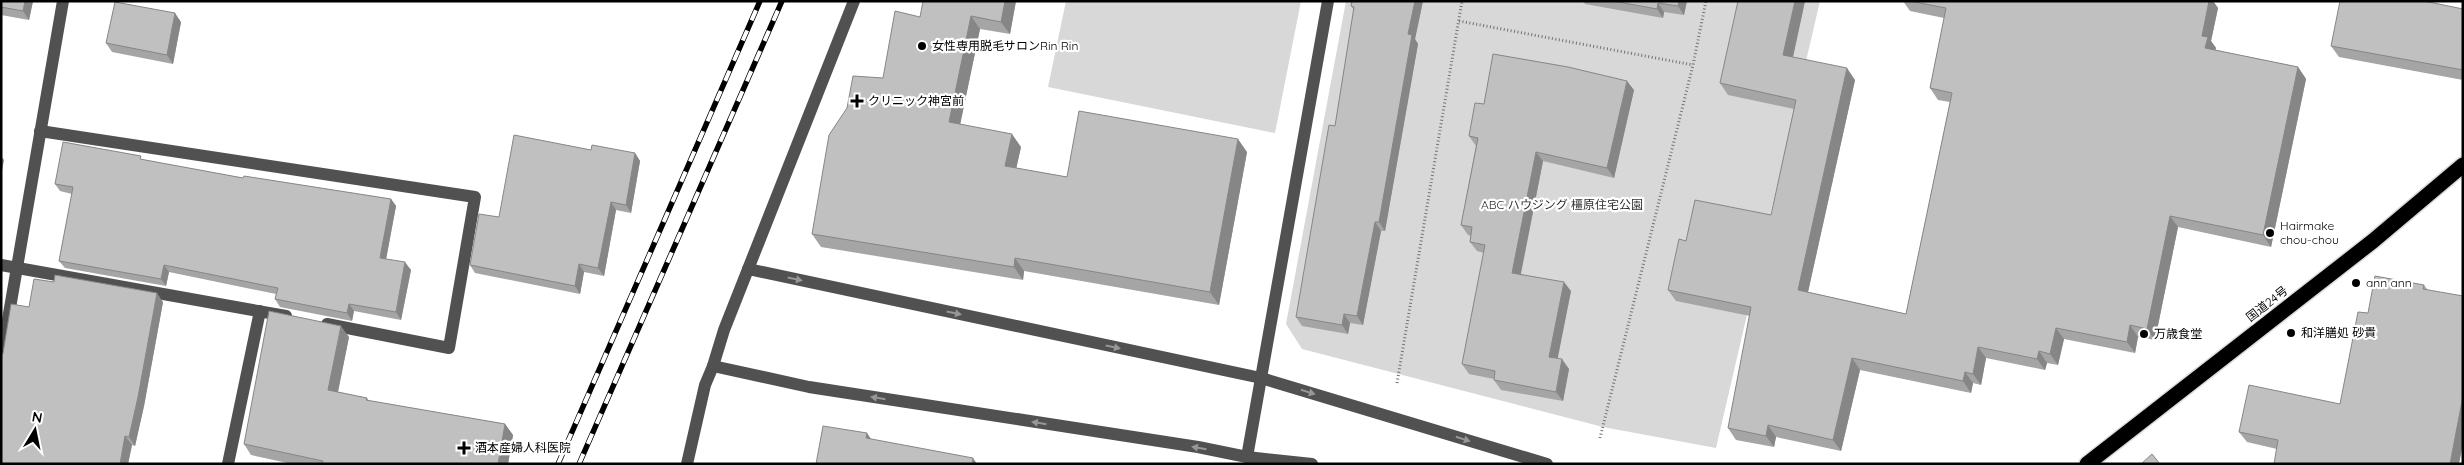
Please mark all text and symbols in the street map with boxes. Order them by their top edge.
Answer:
place label: 女性専用脱毛サロンRin Rin [932,38,1078,53]
marker: 女性専用脱毛サロンRin Rin [916,40,928,52]
place label: クリニック神宮前 [868,93,964,108]
marker: クリニック神宮前 [850,94,864,108]
park label: ABC ハウジング 橿原住宅公園 [1481,197,1643,212]
place label: Hairmake chou-chou [2280,218,2339,247]
marker: Hairmake chou-chou [2264,227,2276,239]
one-way arrow [788,275,803,283]
place label: ann ann [2366,275,2412,290]
marker: ann ann [2350,277,2362,289]
street label: 国道24号 [2243,283,2291,325]
one-way arrow [947,309,962,317]
place label: 和洋膳処 砂貴 [2301,325,2376,340]
place label: 万歳食堂 [2154,326,2202,341]
marker: 和洋膳処 砂貴 [2285,327,2297,339]
marker: 万歳食堂 [2138,328,2150,340]
one-way arrow [1106,343,1121,351]
one-way arrow [1300,388,1315,396]
one-way arrow [870,393,886,401]
north arrow [10,405,60,455]
text: N [31,407,44,427]
one-way arrow [1030,418,1046,426]
one-way arrow [1456,435,1471,443]
place label: 酒本産婦人科医院 [475,440,571,455]
marker: 酒本産婦人科医院 [457,441,471,455]
one-way arrow [1191,443,1207,451]

